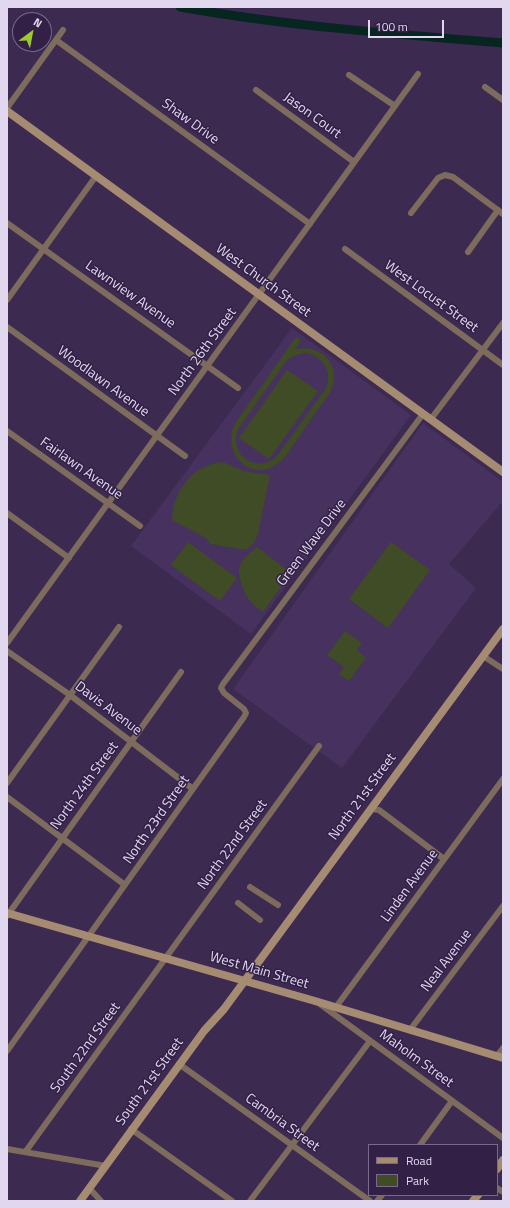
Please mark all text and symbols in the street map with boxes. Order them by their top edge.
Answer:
north arrow [12,12,52,52]
scale bar [370,12,446,38]
text: N [30,14,45,31]
text: 100 m [375,17,408,36]
street label: Jason Court [280,89,344,143]
street label: Shaw Drive [158,96,222,148]
street label: West Church Street [212,241,314,321]
street label: West Locust Street [381,257,481,337]
street label: Lawnview Avenue [82,258,178,332]
street label: North 26th Street [166,305,240,399]
street label: Woodlawn Avenue [54,343,152,421]
street label: Fairlawn Avenue [36,434,126,504]
street label: Green Wave Drive [274,496,350,590]
street label: Davis Avenue [71,678,145,740]
street label: North 24th Street [48,739,122,833]
street label: North 21st Street [326,750,400,844]
street label: North 23rd Street [120,773,194,867]
street label: North 22nd Street [195,797,271,893]
street label: Linden Avenue [378,846,442,926]
street label: Neal Avenue [418,927,476,995]
street label: West Main Street [208,949,310,993]
street label: South 22nd Street [48,999,124,1097]
street label: Maholm Street [376,1026,456,1092]
street label: South 21st Street [113,1035,187,1129]
street label: Cambria Street [242,1090,322,1156]
legend [368,1144,498,1196]
text: Road [406,1151,432,1170]
text: Park [406,1171,429,1190]

